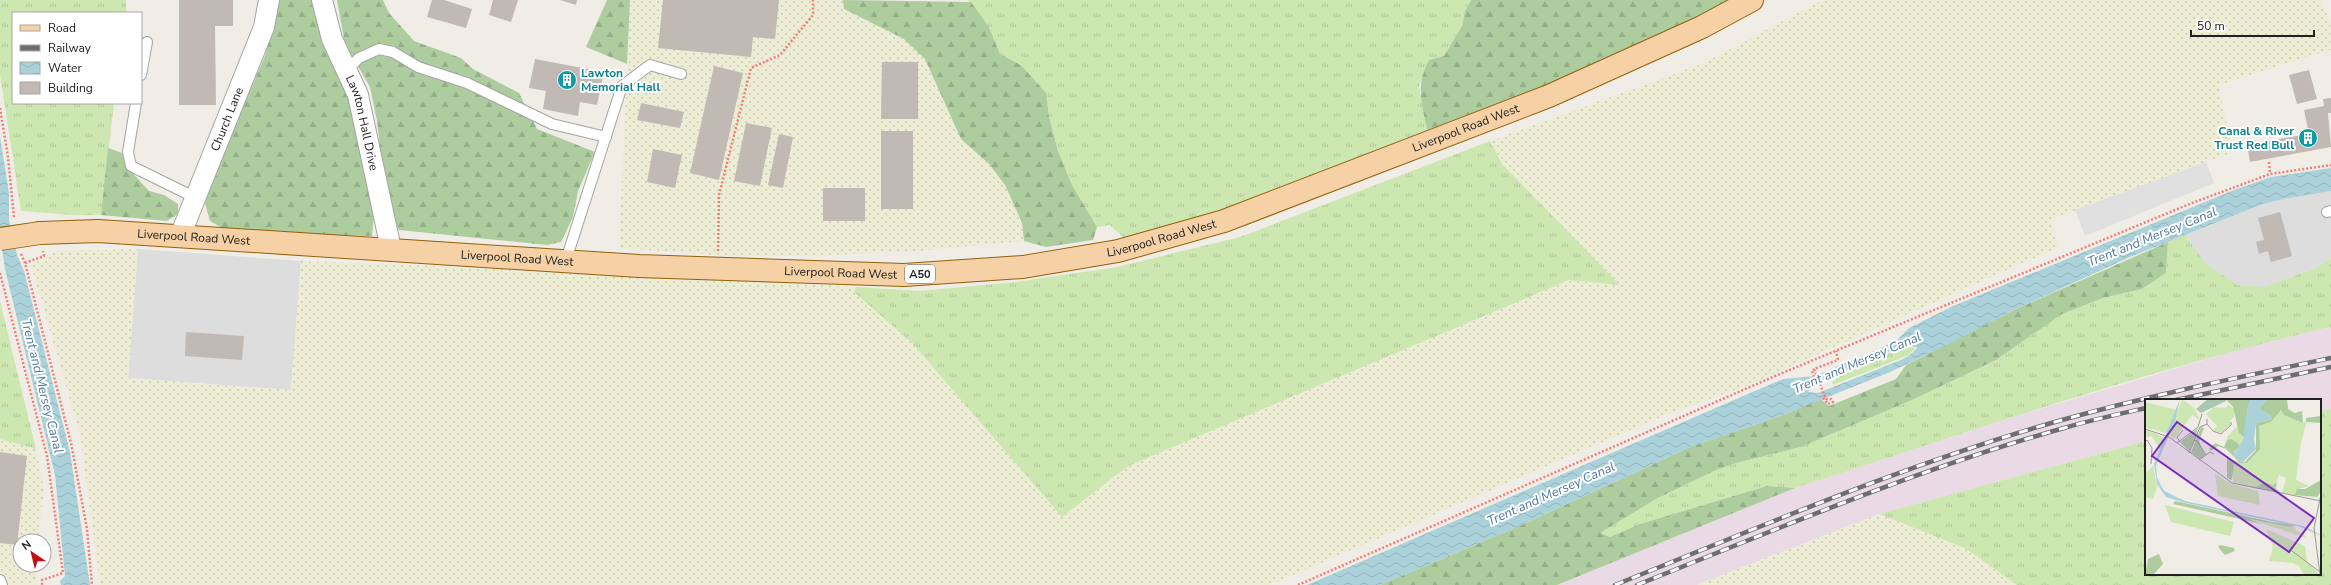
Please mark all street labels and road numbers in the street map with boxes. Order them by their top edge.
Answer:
street label: Lawton Hall Drive [342,73,382,172]
street label: Church Lane [207,85,247,153]
street label: Liverpool Road West [1410,100,1522,156]
street label: Liverpool Road West [1105,215,1219,261]
street label: Liverpool Road West [137,226,251,249]
street label: Liverpool Road West [460,246,575,270]
street label: Liverpool Road West [784,263,898,283]
road number: A50 [905,265,935,283]

